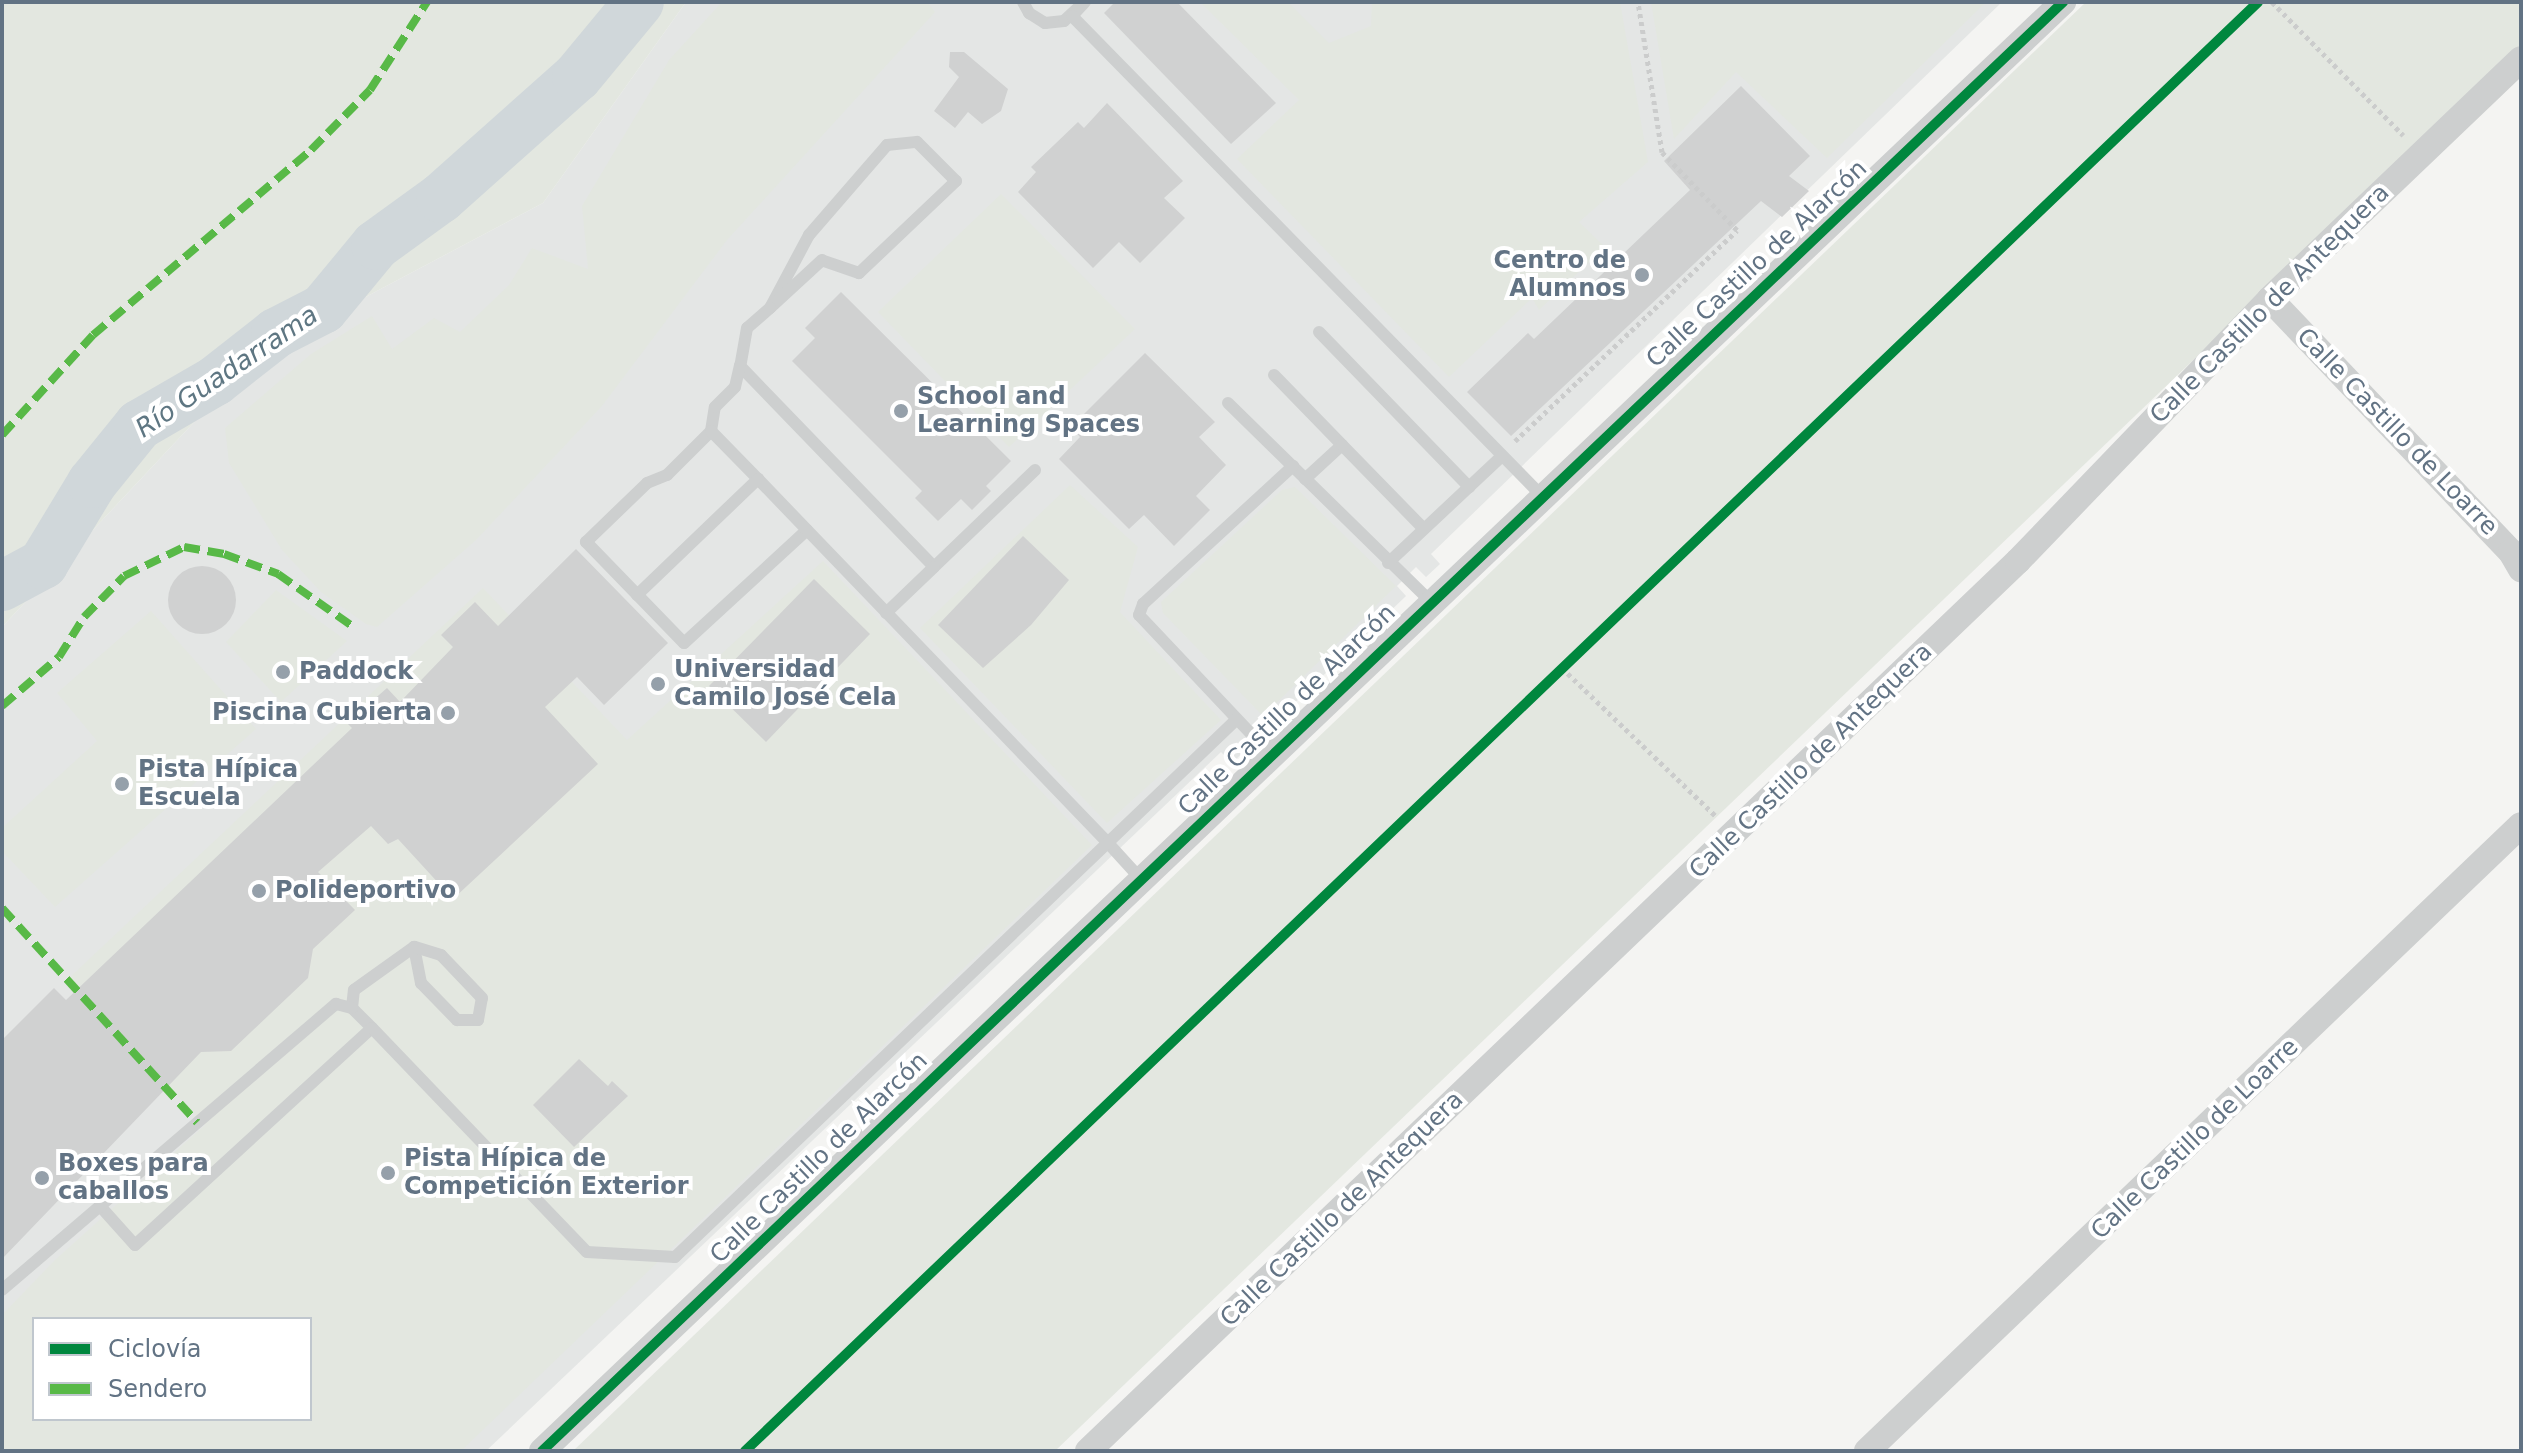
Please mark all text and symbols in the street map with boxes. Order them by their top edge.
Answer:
street label: Calle Castillo de Alarcón [1641,154,1873,374]
street label: Calle Castillo de Antequera [2145,179,2395,429]
place label: Centro de Alumnos [1493,247,1626,303]
marker: Centro de Alumnos [1633,266,1651,284]
water label: Río Guadarrama [130,300,324,444]
street label: Calle Castillo de Loarre [2291,323,2503,541]
place label: School and Learning Spaces [917,383,1140,439]
marker: School and Learning Spaces [892,402,910,420]
street label: Calle Castillo de Alarcón [1172,599,1402,821]
street label: Calle Castillo de Antequera [1684,637,1938,885]
place label: Universidad Camilo José Cela [674,656,897,712]
place label: Paddock [299,658,413,686]
marker: Paddock [274,663,292,681]
marker: Universidad Camilo José Cela [649,675,667,693]
place label: Piscina Cubierta [212,699,432,727]
marker: Piscina Cubierta [439,704,457,722]
place label: Pista Hípica Escuela [138,756,298,812]
marker: Pista Hípica Escuela [113,775,131,793]
place label: Polideportivo [275,877,456,905]
marker: Polideportivo [250,882,268,900]
street label: Calle Castillo de Loarre [2086,1033,2304,1245]
street label: Calle Castillo de Alarcón [704,1047,934,1269]
street label: Calle Castillo de Antequera [1215,1085,1469,1333]
place label: Pista Hípica de Competición Exterior [404,1145,689,1201]
place label: Boxes para caballos [58,1150,209,1206]
marker: Pista Hípica de Competición Exterior [379,1164,397,1182]
marker: Boxes para caballos [33,1169,51,1187]
legend [32,1317,312,1421]
text: Ciclovía [108,1335,202,1363]
text: Sendero [108,1375,207,1403]

